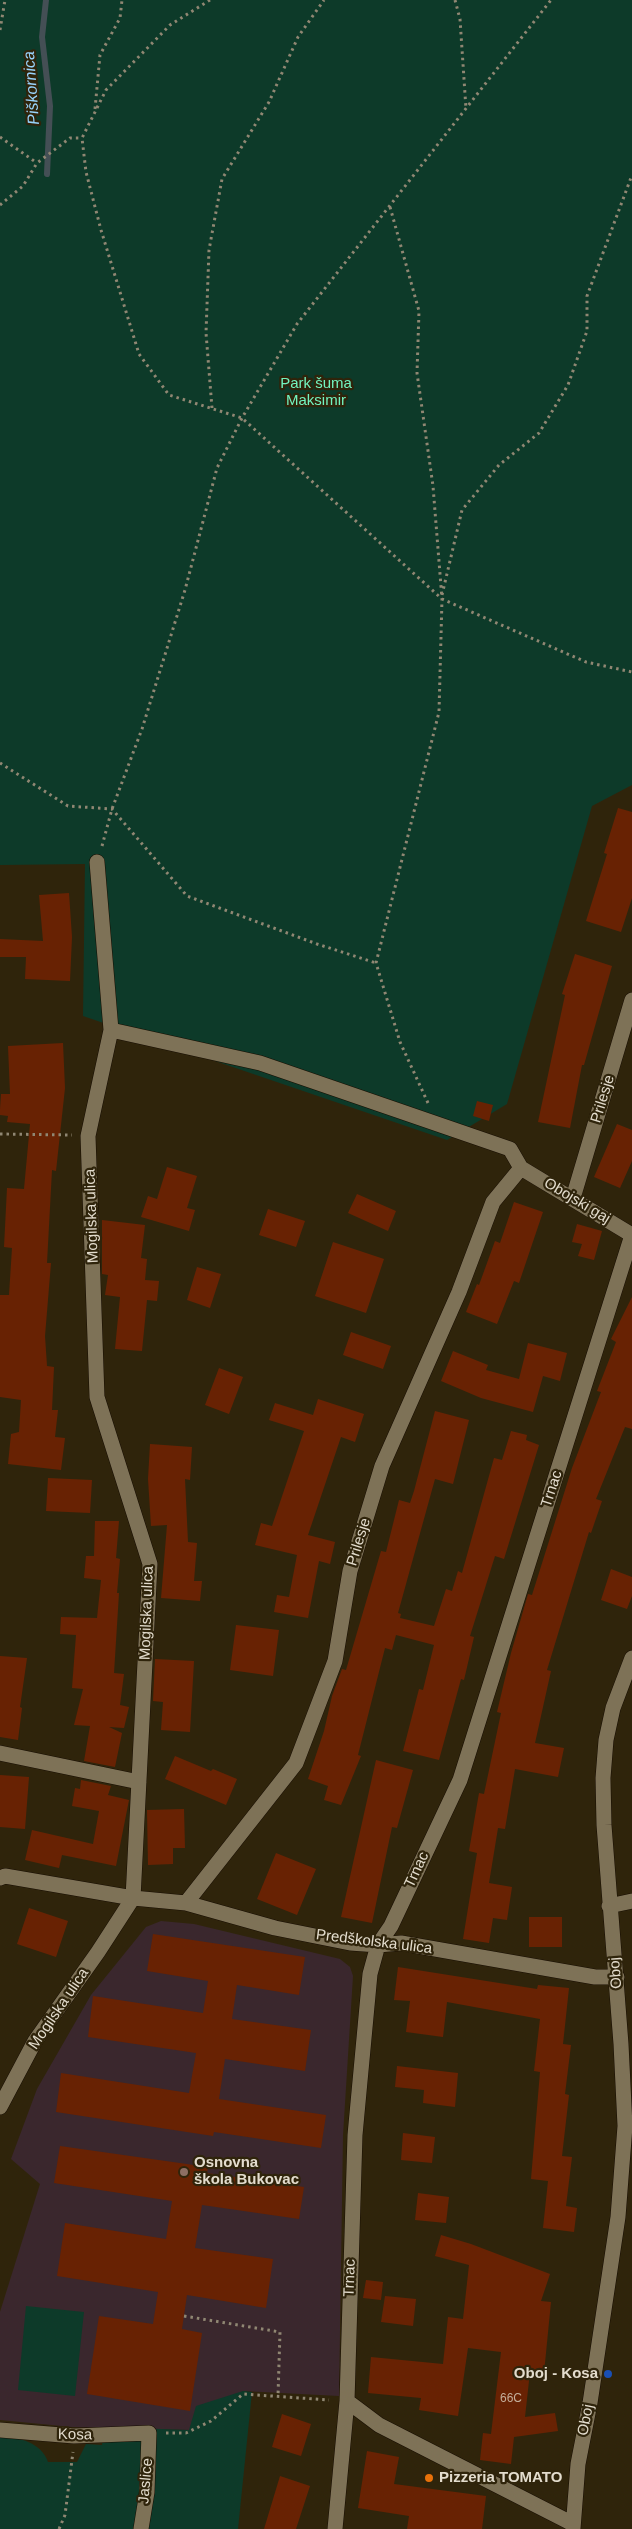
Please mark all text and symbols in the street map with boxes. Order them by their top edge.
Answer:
water label: Piškornica [20,51,44,125]
park label: Park šuma Maksimir [280,375,352,410]
street label: Prilesje [587,1073,619,1125]
street label: Mogilska ulica [81,1169,103,1263]
street label: Obojski gaj [541,1174,613,1228]
street label: Trnac [538,1468,566,1510]
street label: Prilesje [343,1516,375,1568]
street label: Mogilska ulica [136,1566,158,1660]
street label: Trnac [401,1849,433,1891]
street label: Predškolska ulica [315,1926,433,1958]
street label: Oboj [606,1957,626,1989]
street label: Mogilska ulica [25,1965,93,2053]
place label: Osnovna škola Bukovac [194,2154,299,2189]
marker: Osnovna škola Bukovac [178,2166,190,2178]
street label: Trnac [340,2259,360,2297]
place label: Oboj - Kosa [514,2365,598,2383]
marker: Oboj - Kosa [602,2368,614,2380]
house number: 66C [500,2392,522,2406]
street label: Oboj [574,2403,598,2437]
street label: Kosa [58,2426,92,2444]
street label: Jaslice [135,2457,157,2505]
place label: Pizzeria TOMATO [439,2469,562,2487]
marker: Pizzeria TOMATO [423,2472,435,2484]

